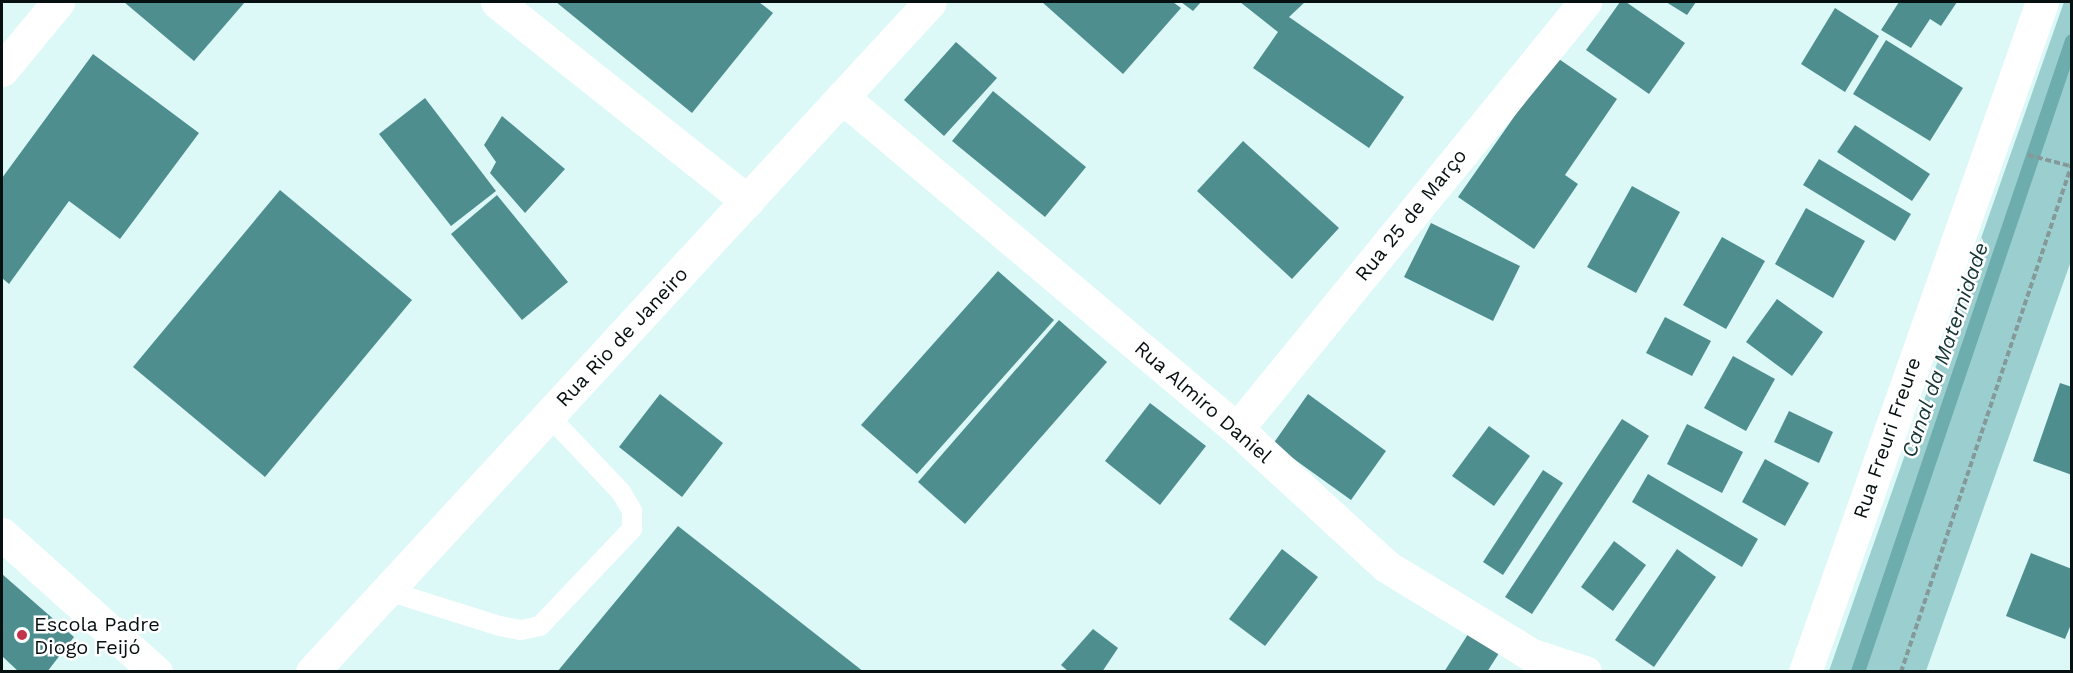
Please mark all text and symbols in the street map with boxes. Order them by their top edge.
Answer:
street label: Rua 25 de Março [1350,144,1472,286]
water label: Canal da Maternidade [1896,239,1994,461]
street label: Rua Rio de Janeiro [551,262,693,412]
street label: Rua Almiro Daniel [1129,336,1277,468]
street label: Rua Freuri Freure [1848,354,1926,522]
place label: Escola Padre Diogo Feijó [34,612,160,659]
marker: Escola Padre Diogo Feijó [15,628,29,642]

